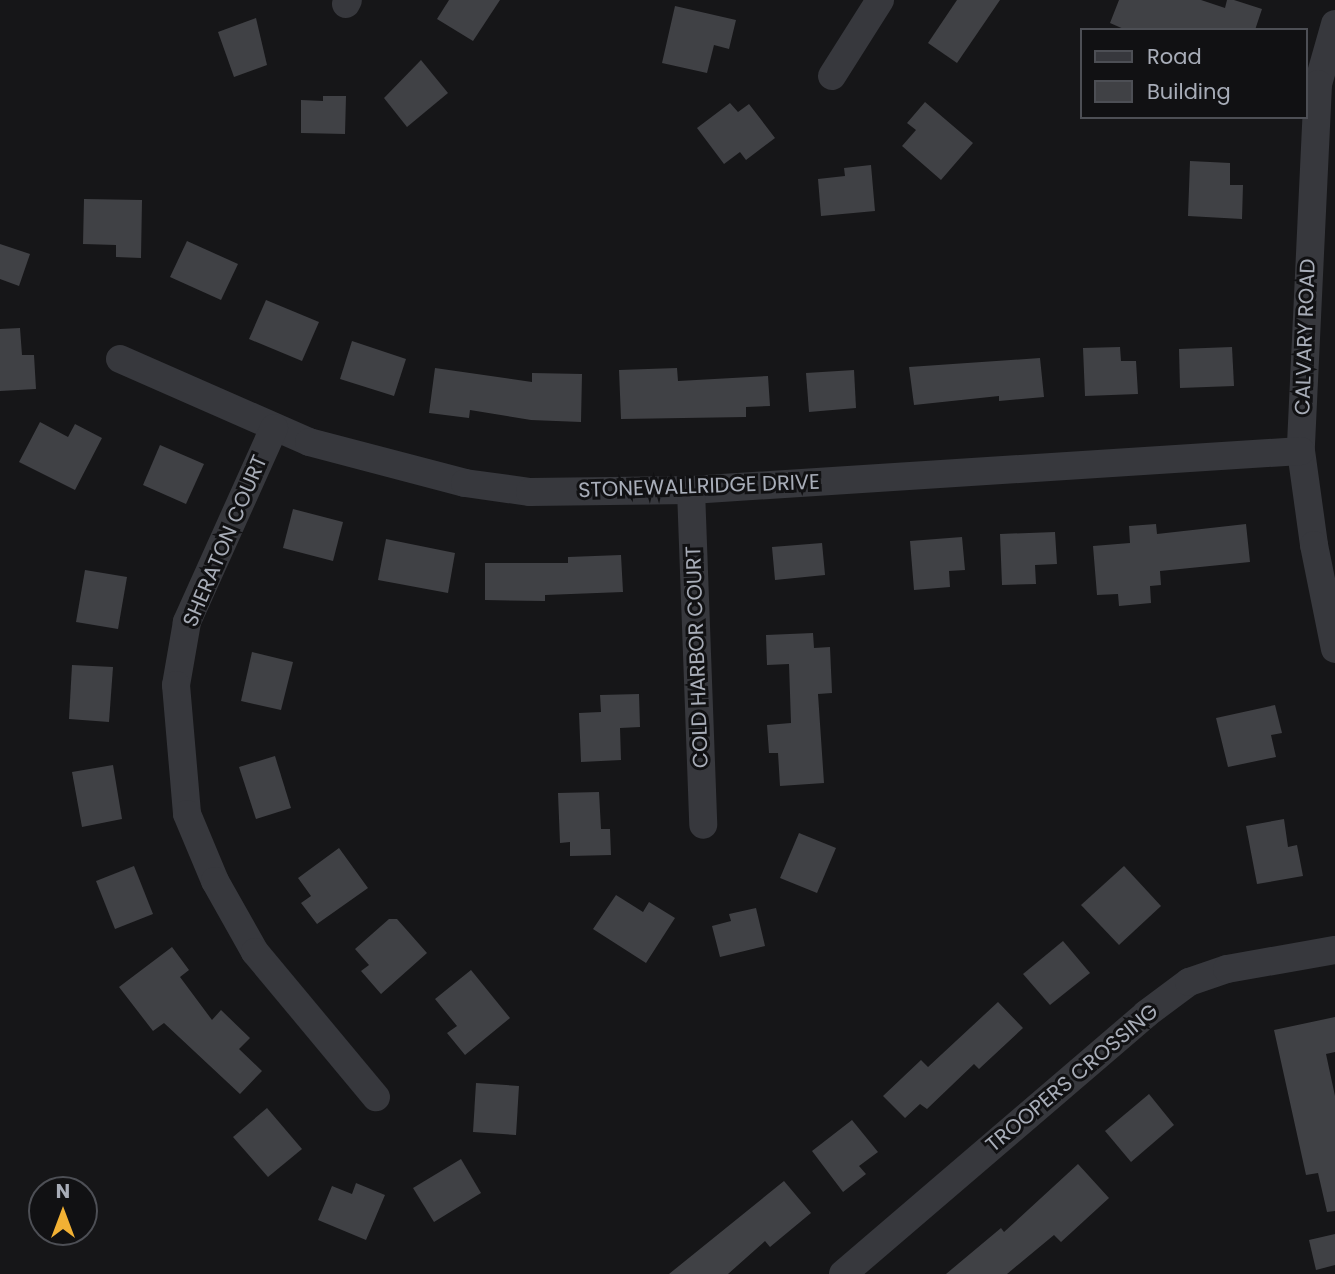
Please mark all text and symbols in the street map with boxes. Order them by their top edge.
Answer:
legend [1080,28,1307,119]
text: Road [1147,42,1202,71]
text: Building [1147,77,1231,106]
street label: CALVARY ROAD [1290,258,1320,416]
street label: SHERATON COURT [177,451,273,631]
street label: STONEWALLRIDGE DRIVE [578,469,820,503]
street label: COLD HARBOR COURT [681,545,713,769]
street label: TROOPERS CROSSING [981,999,1163,1157]
north arrow [28,1176,98,1246]
text: N [56,1178,70,1205]

